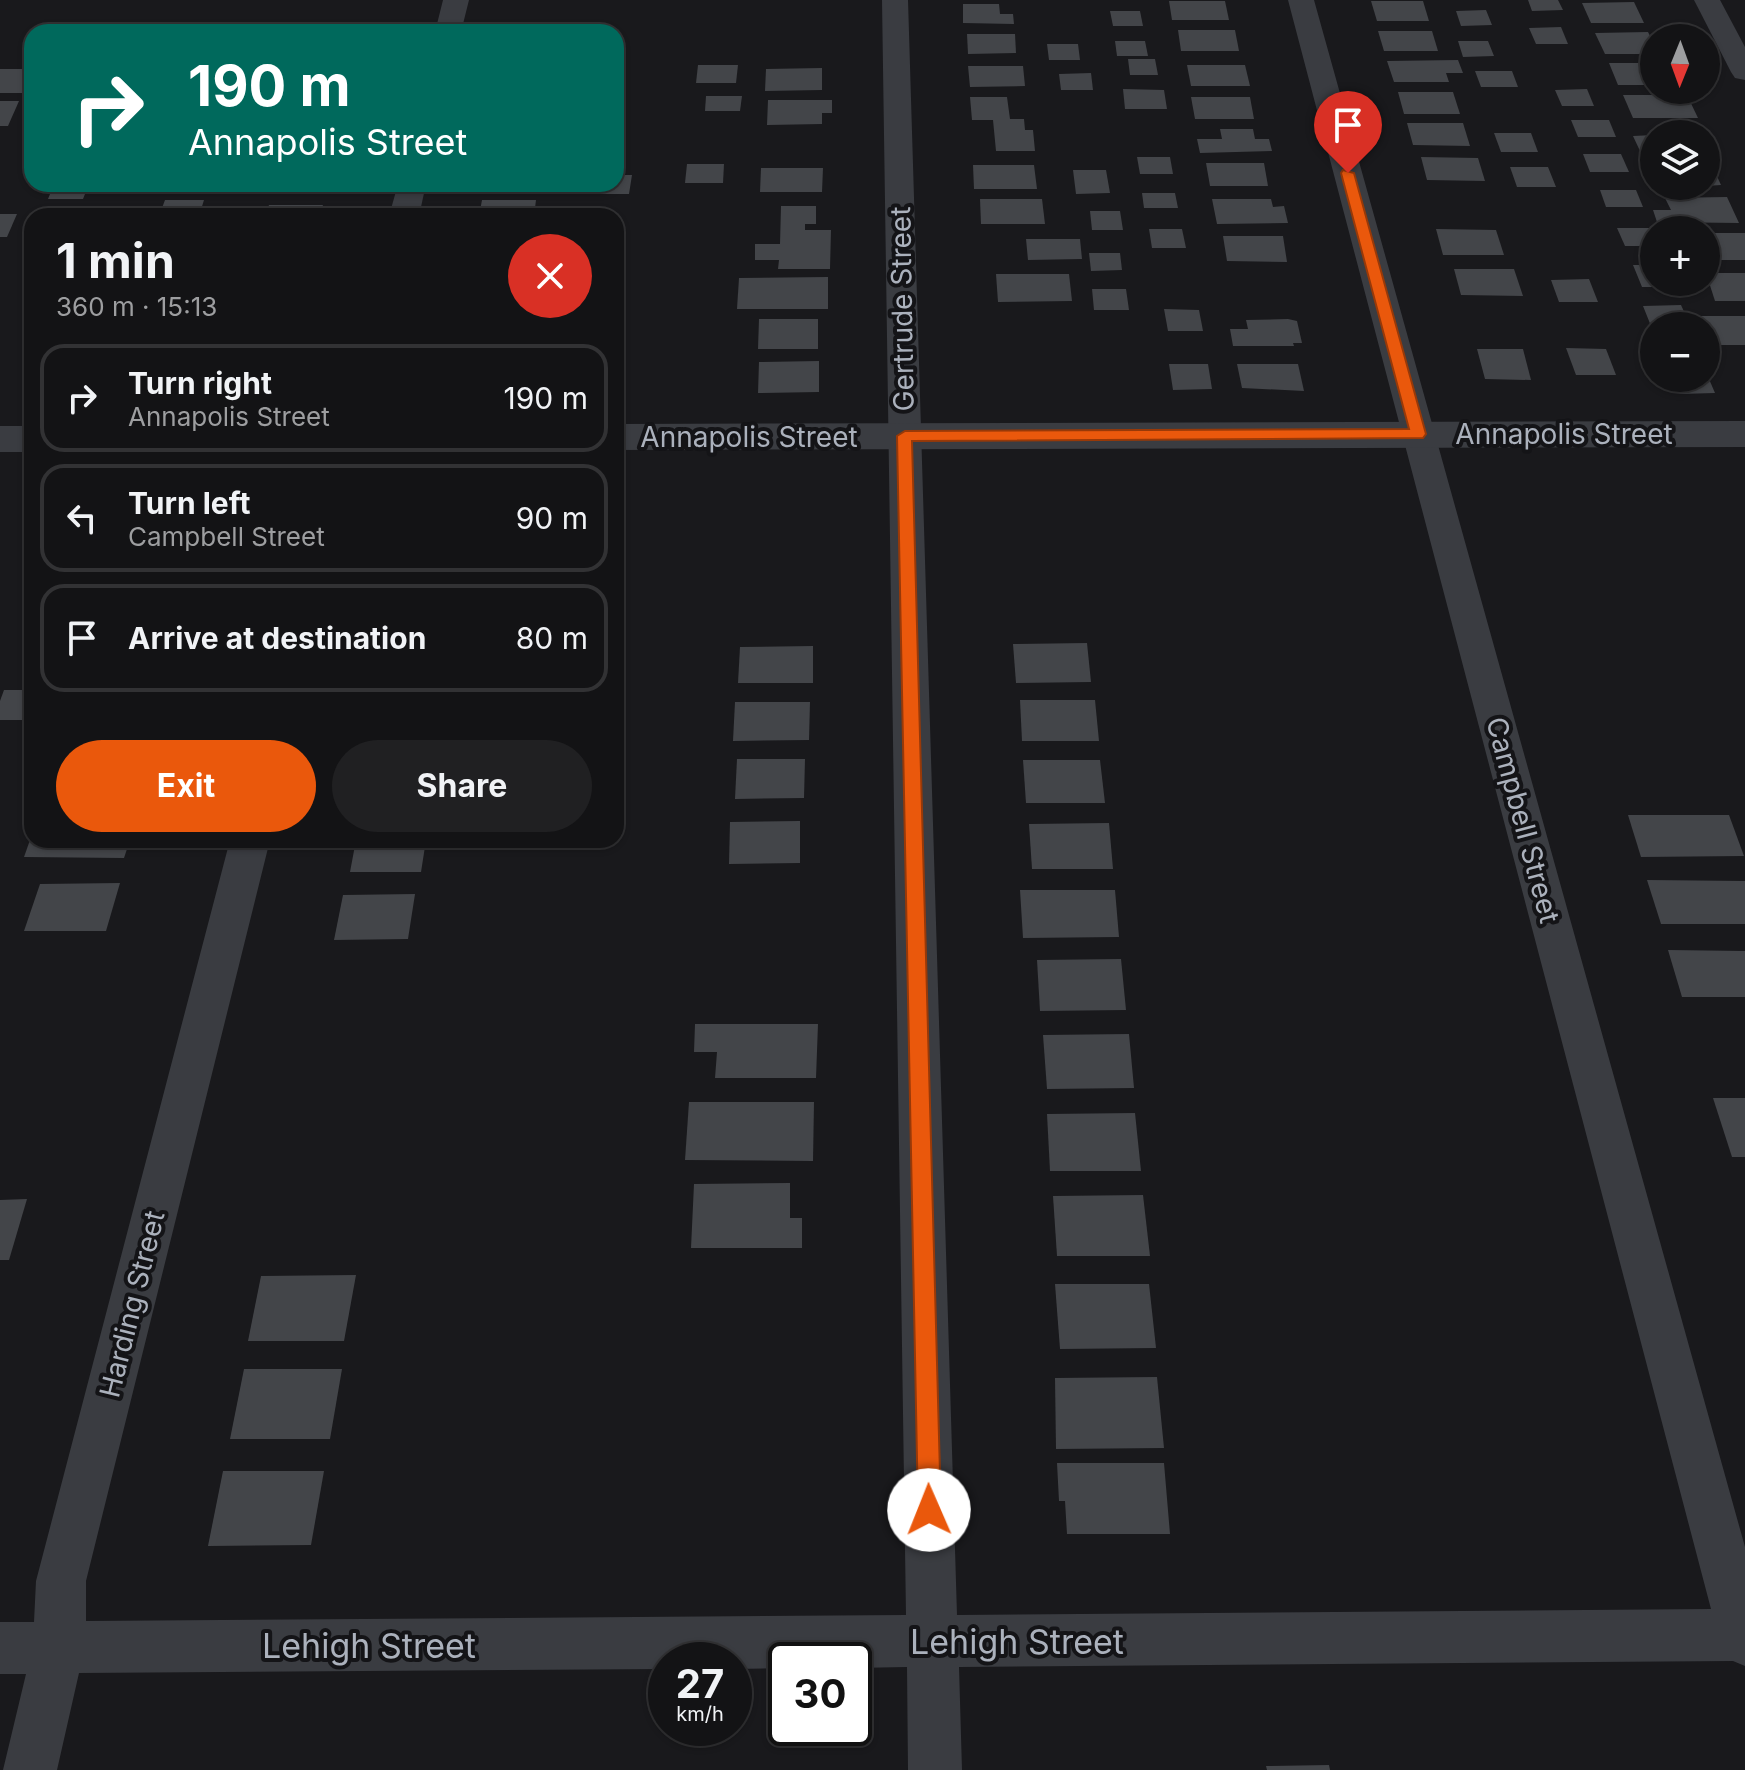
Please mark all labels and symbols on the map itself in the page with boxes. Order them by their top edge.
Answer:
north arrow [1640,24,1720,104]
pin [1314,91,1382,173]
street label: Gertrude Street [883,206,921,412]
street label: Annapolis Street [1455,417,1673,451]
street label: Annapolis Street [640,420,858,454]
street label: Campbell Street [1479,713,1567,927]
street label: Harding Street [92,1207,172,1401]
position arrow [887,1468,971,1552]
street label: Lehigh Street [910,1621,1124,1662]
street label: Lehigh Street [262,1625,476,1666]
speed limit sign: 30 [768,1642,872,1746]

